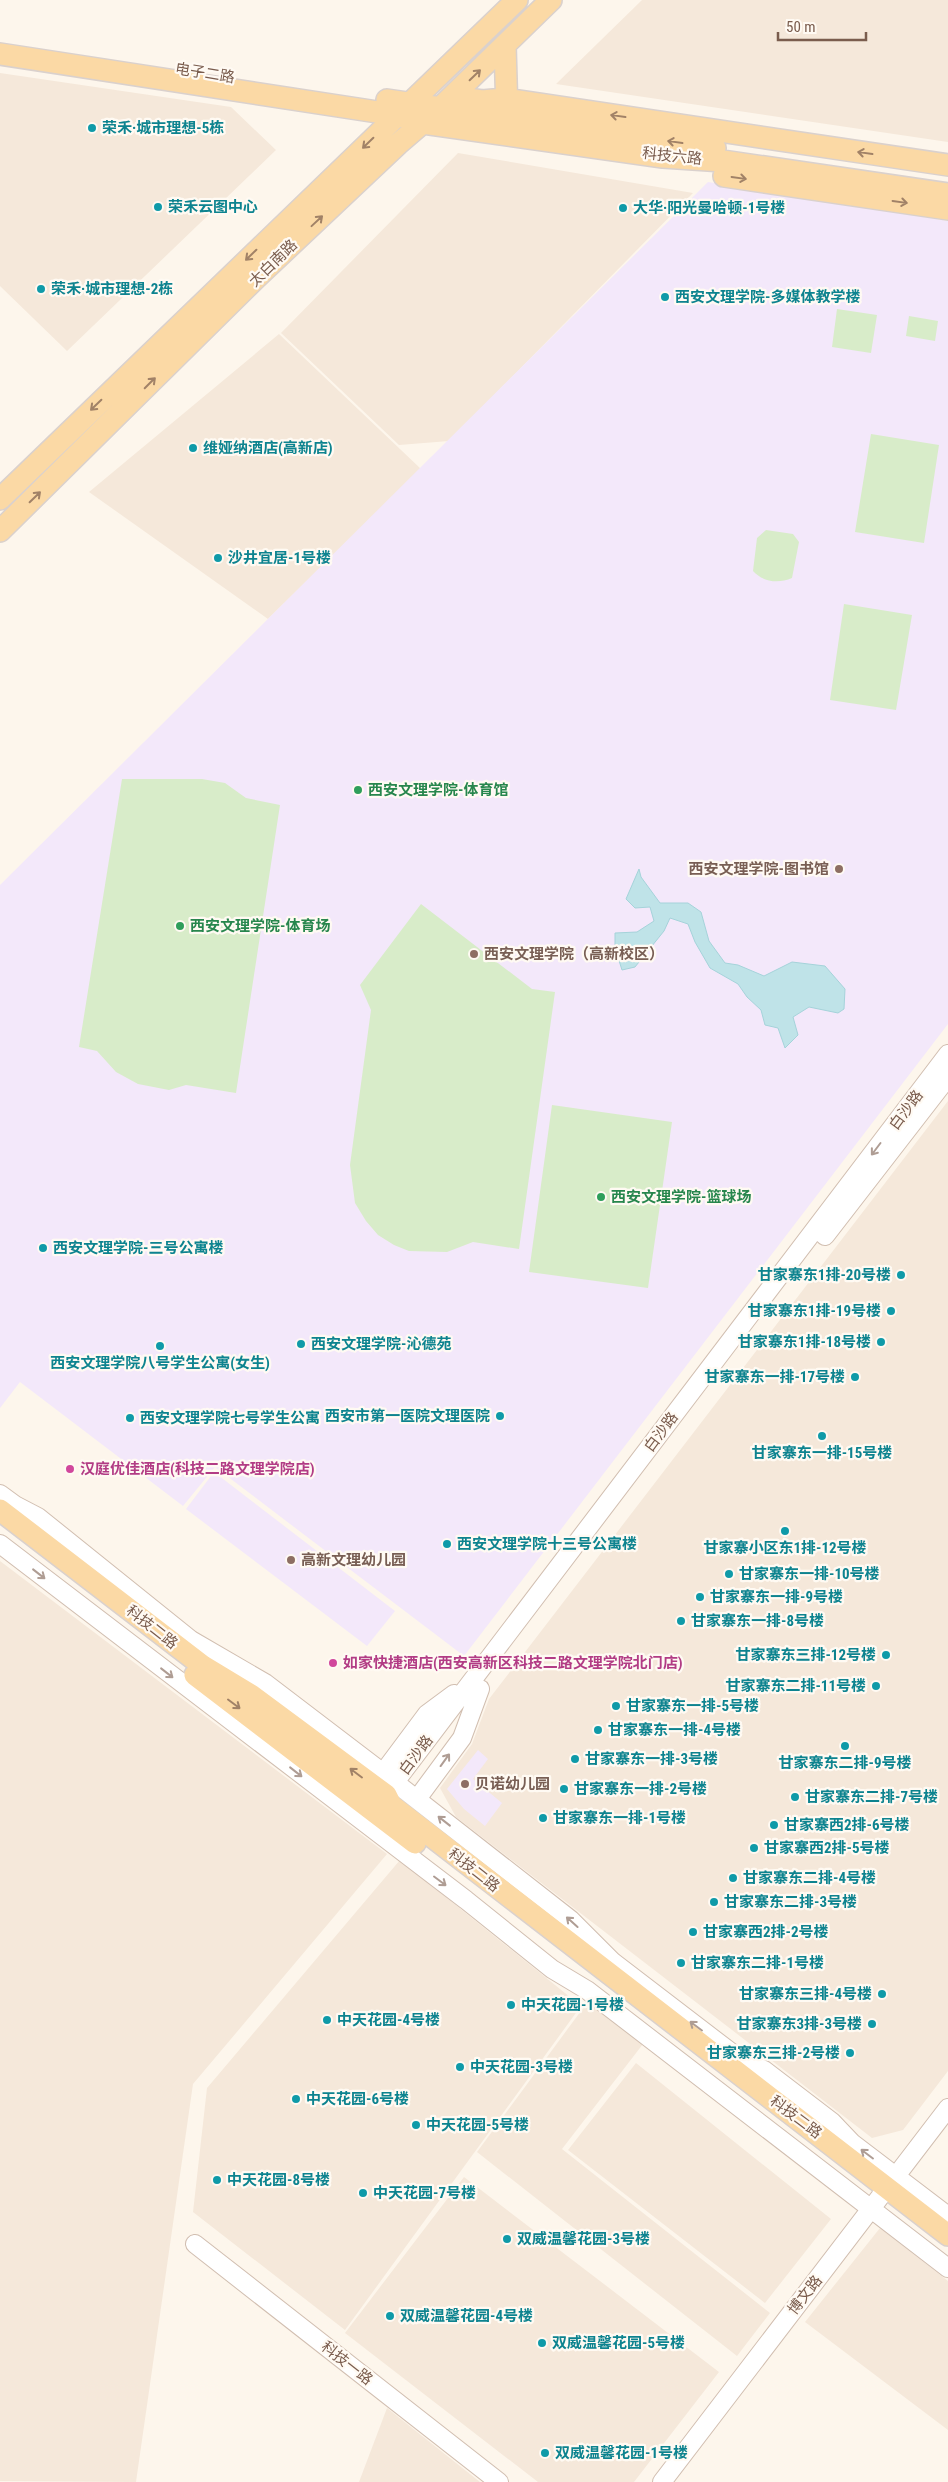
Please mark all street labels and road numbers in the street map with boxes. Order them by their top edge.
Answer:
street label: 电子二路 [174,59,236,87]
street label: 科技六路 [641,144,703,168]
street label: 太白南路 [245,236,301,290]
street label: 白沙路 [885,1087,927,1133]
street label: 白沙路 [640,1409,682,1455]
street label: 科技二路 [123,1601,181,1653]
street label: 白沙路 [395,1732,437,1778]
street label: 科技二路 [445,1844,503,1896]
street label: 科技二路 [767,2092,825,2142]
street label: 博文路 [784,2272,826,2318]
street label: 科技一路 [318,2337,376,2389]

